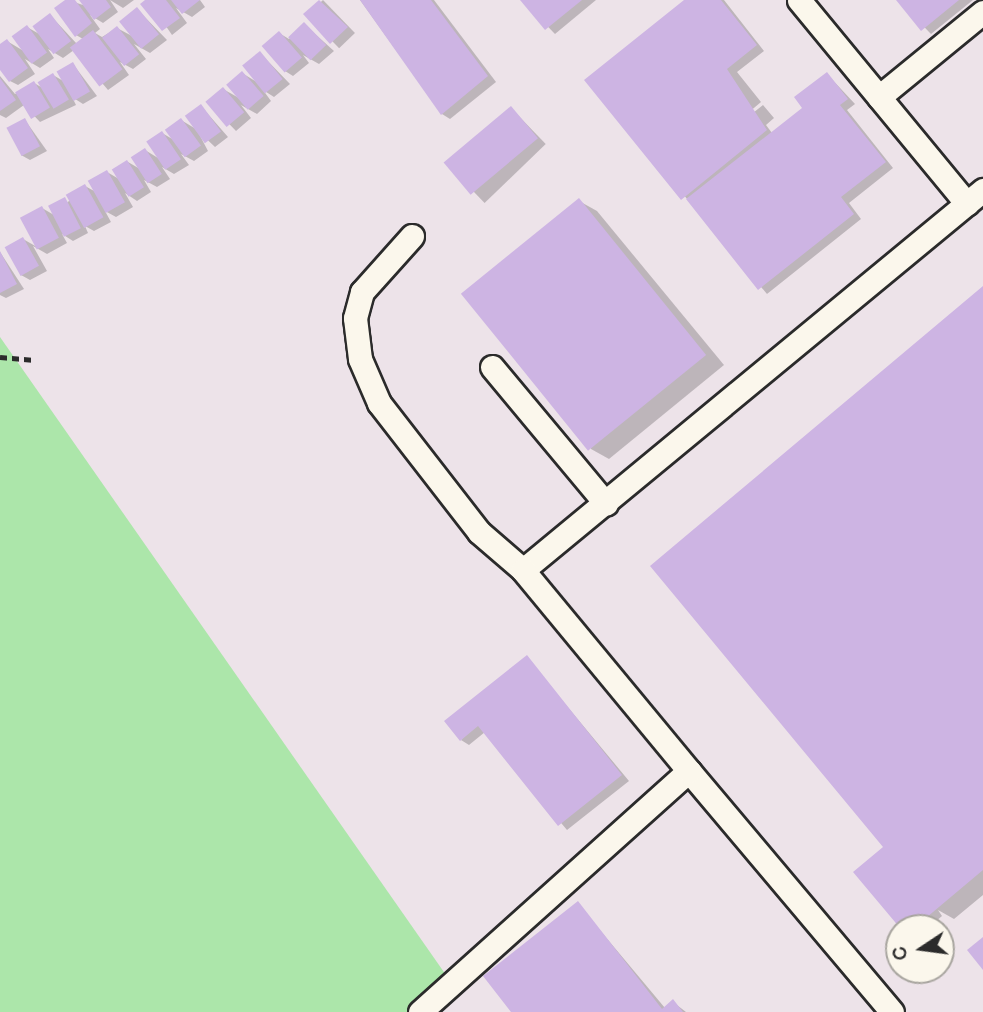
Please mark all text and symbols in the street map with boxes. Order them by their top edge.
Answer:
north arrow [885,914,955,984]
text: С [888,944,914,962]

